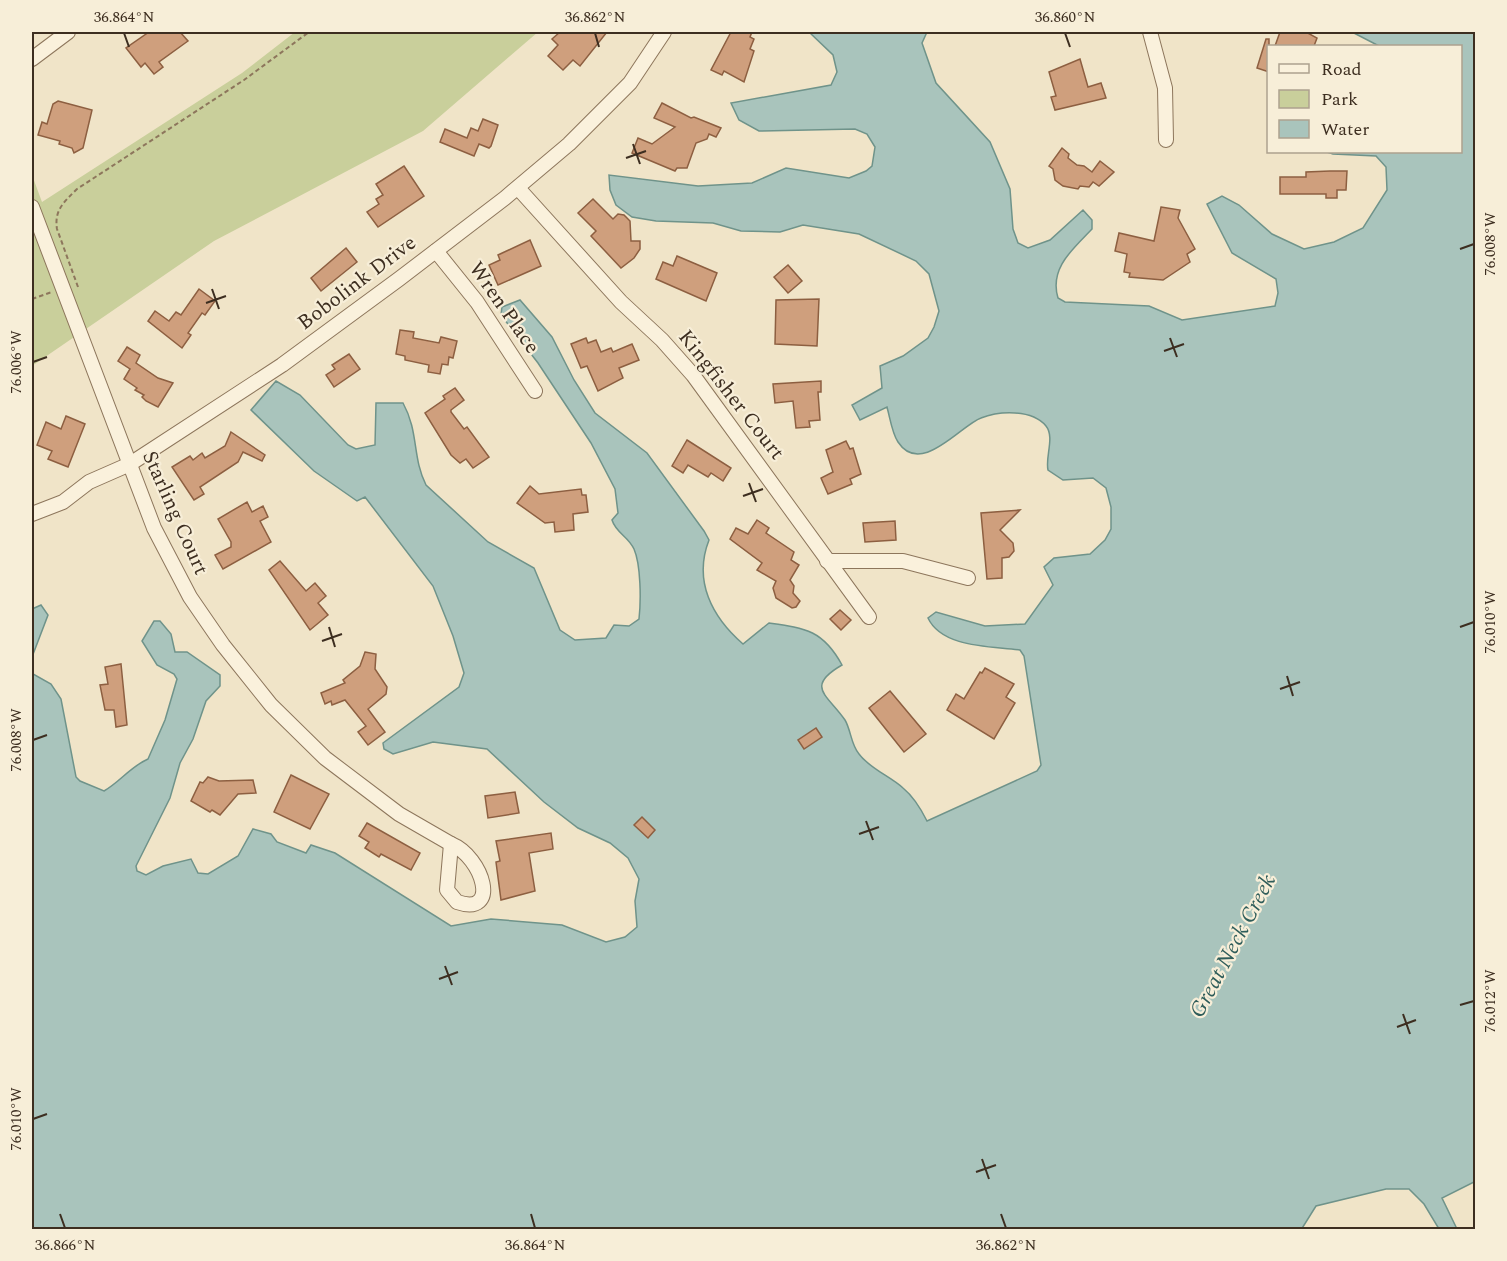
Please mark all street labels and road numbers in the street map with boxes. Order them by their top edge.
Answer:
street label: Bobolink Drive [291,228,423,338]
street label: Wren Place [460,255,548,361]
street label: Kingfisher Court [670,323,792,467]
street label: Starling Court [133,446,217,580]

